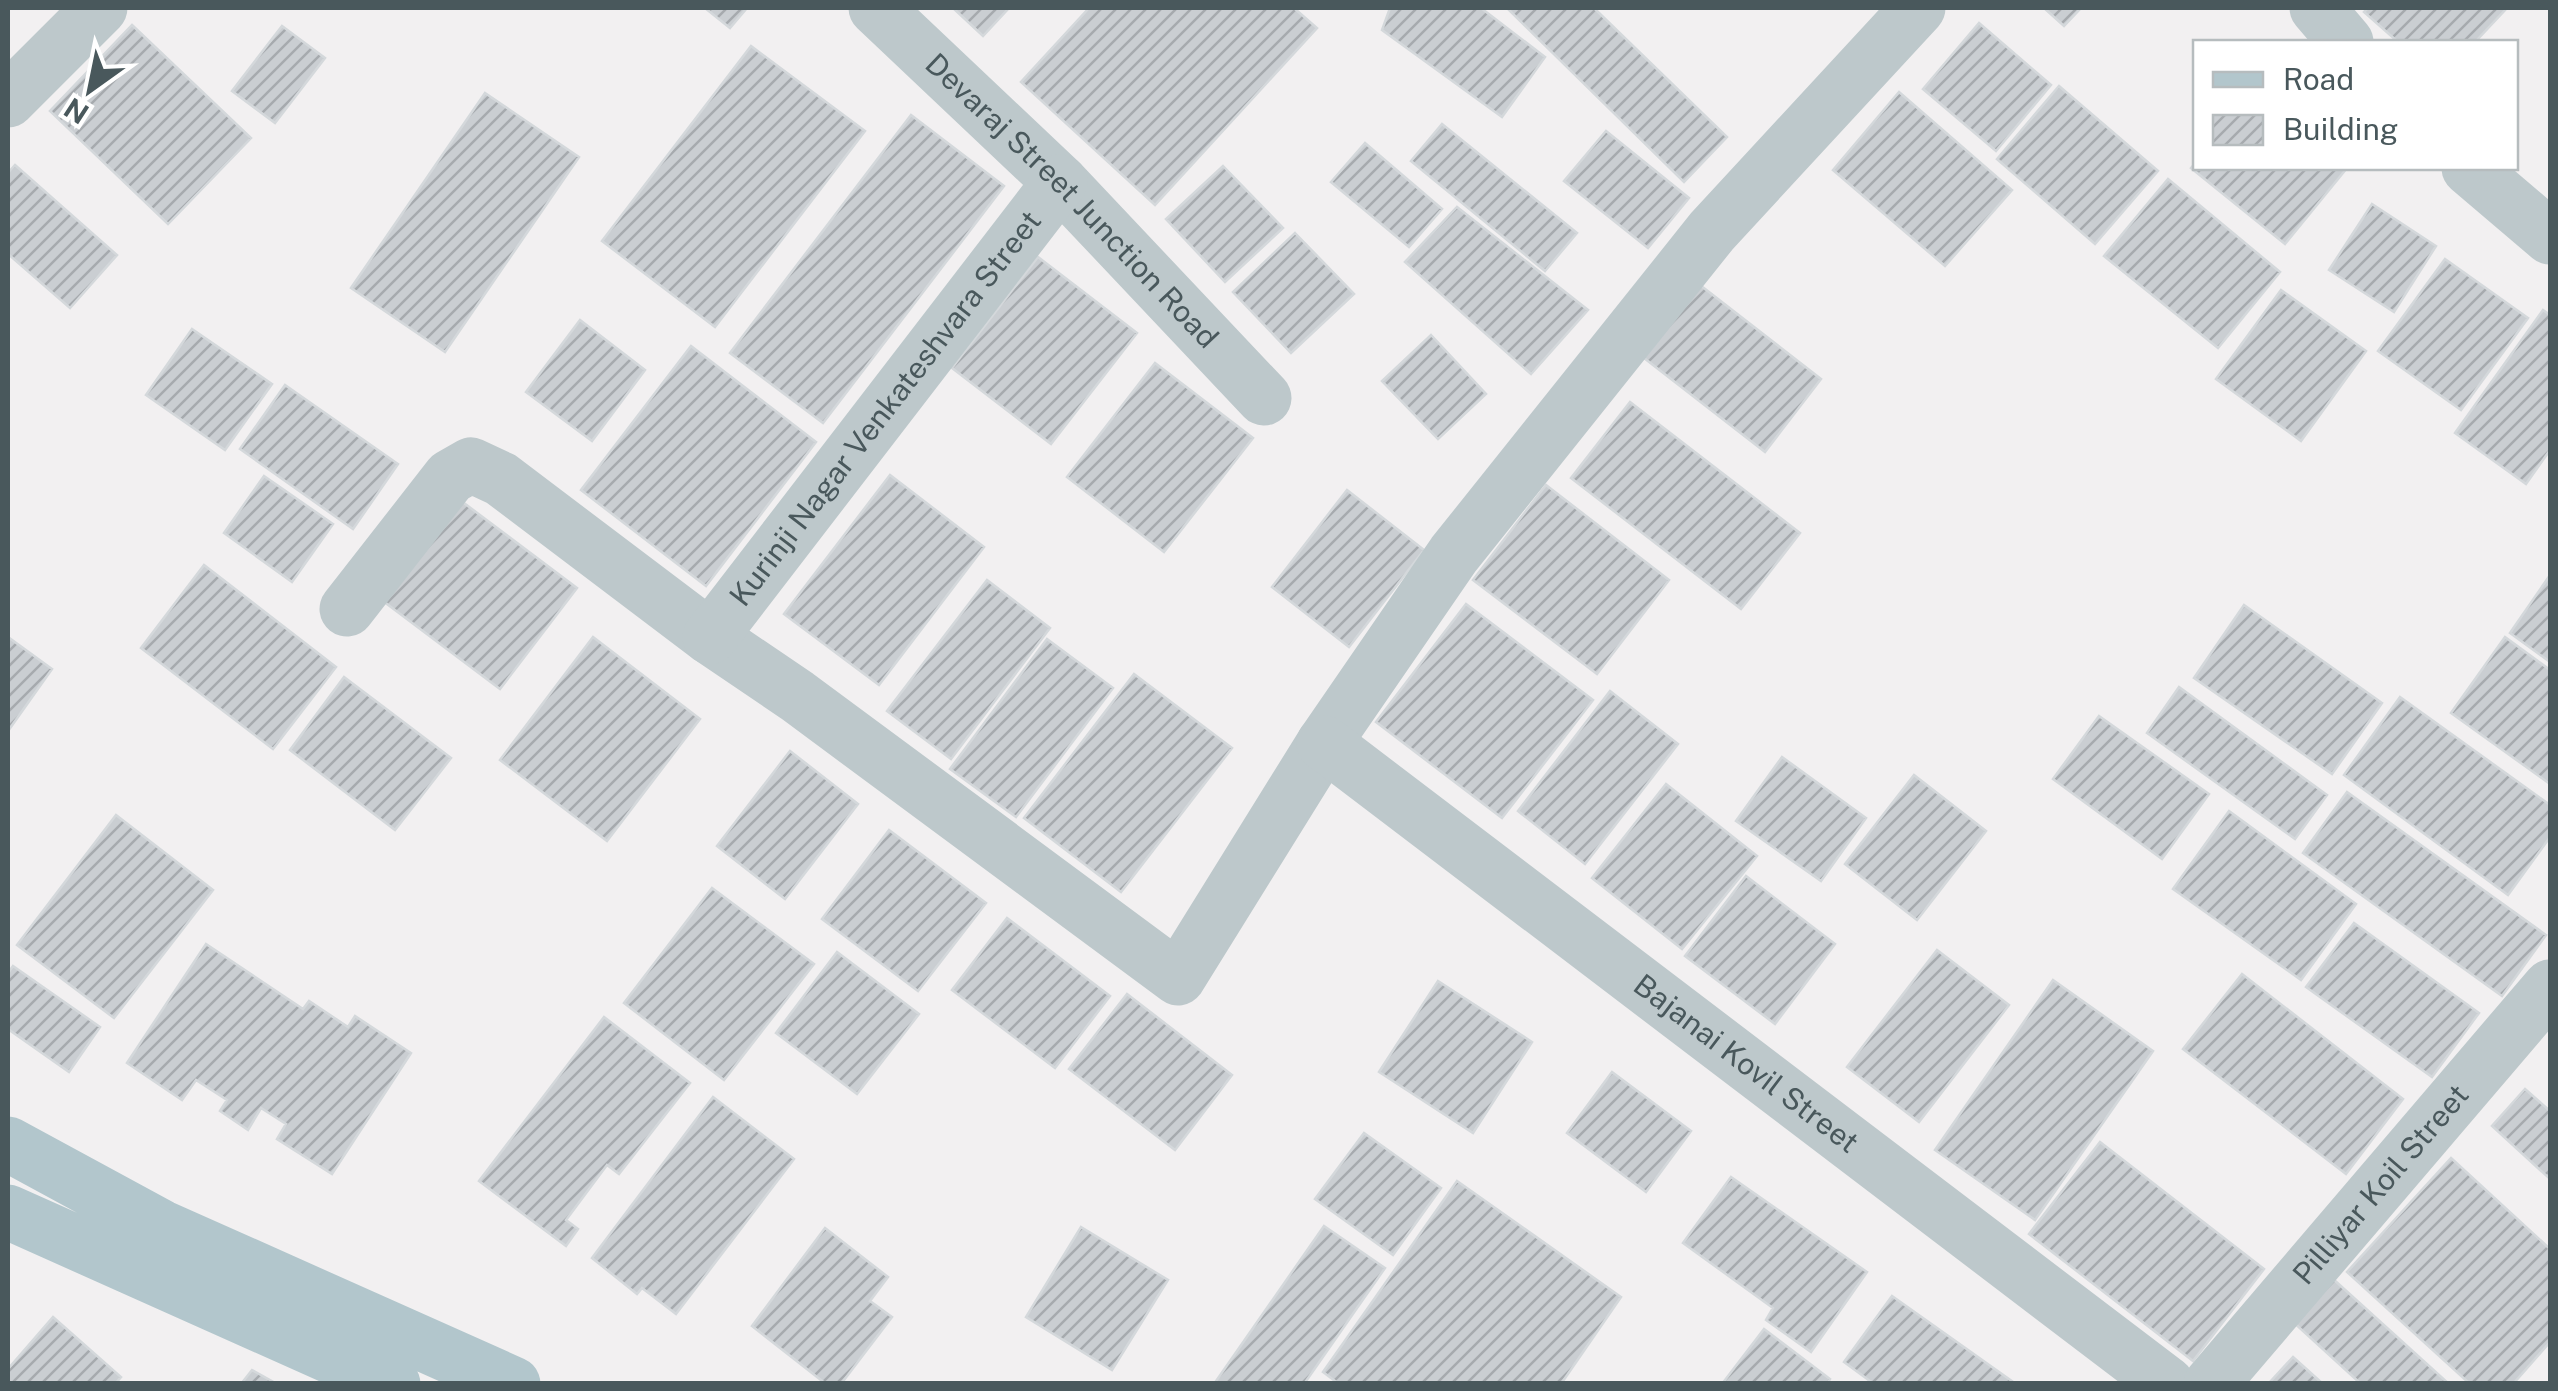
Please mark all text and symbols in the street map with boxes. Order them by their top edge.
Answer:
north arrow [40,40,140,140]
legend [2193,40,2518,170]
street label: Devaraj Street Junction Road [919,45,1226,355]
text: Road [2283,61,2354,97]
text: N [58,92,94,131]
text: Building [2283,111,2398,147]
street label: Kurinji Nagar Venkateshvara Street [722,203,1048,613]
street label: Bajanai Kovil Street [1627,966,1866,1160]
street label: Pilliyar Koil Street [2285,1077,2476,1291]

